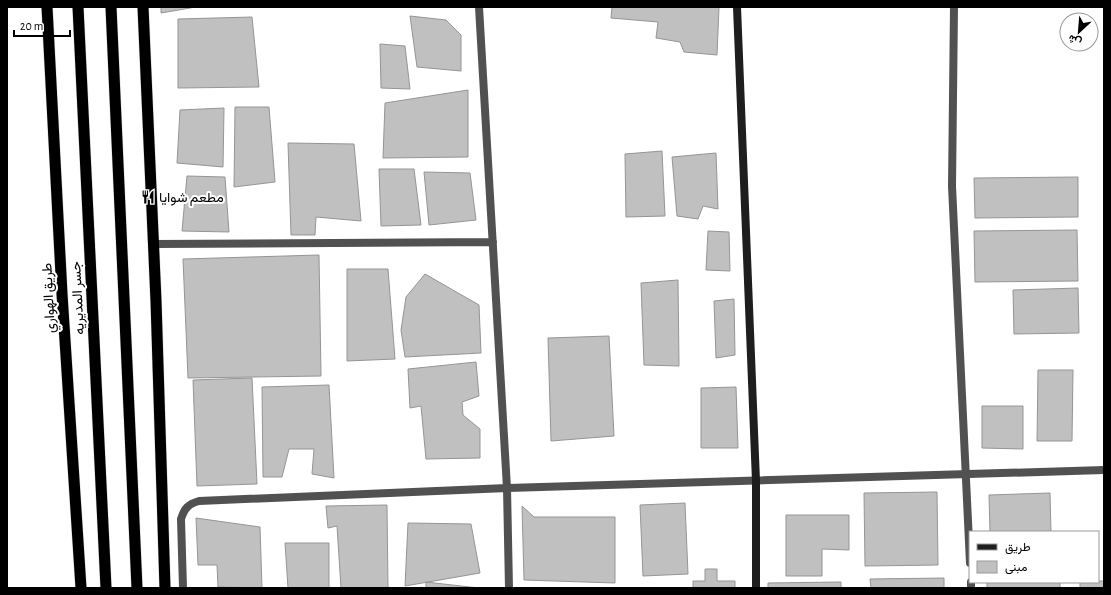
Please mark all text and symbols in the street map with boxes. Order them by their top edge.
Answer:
scale bar [14,12,70,38]
north arrow [1059,12,1099,52]
text: 20 m [20,20,43,32]
text: ش [1066,32,1084,48]
restaurant icon: مطعم شوايا [140,189,156,205]
place label: مطعم شوايا [159,191,224,206]
street label: جسر المديريه [69,261,88,335]
street label: طريق الهواري [40,262,62,333]
legend [969,531,1099,583]
text: طريق [1005,541,1031,555]
text: مبنى [1005,561,1027,575]

